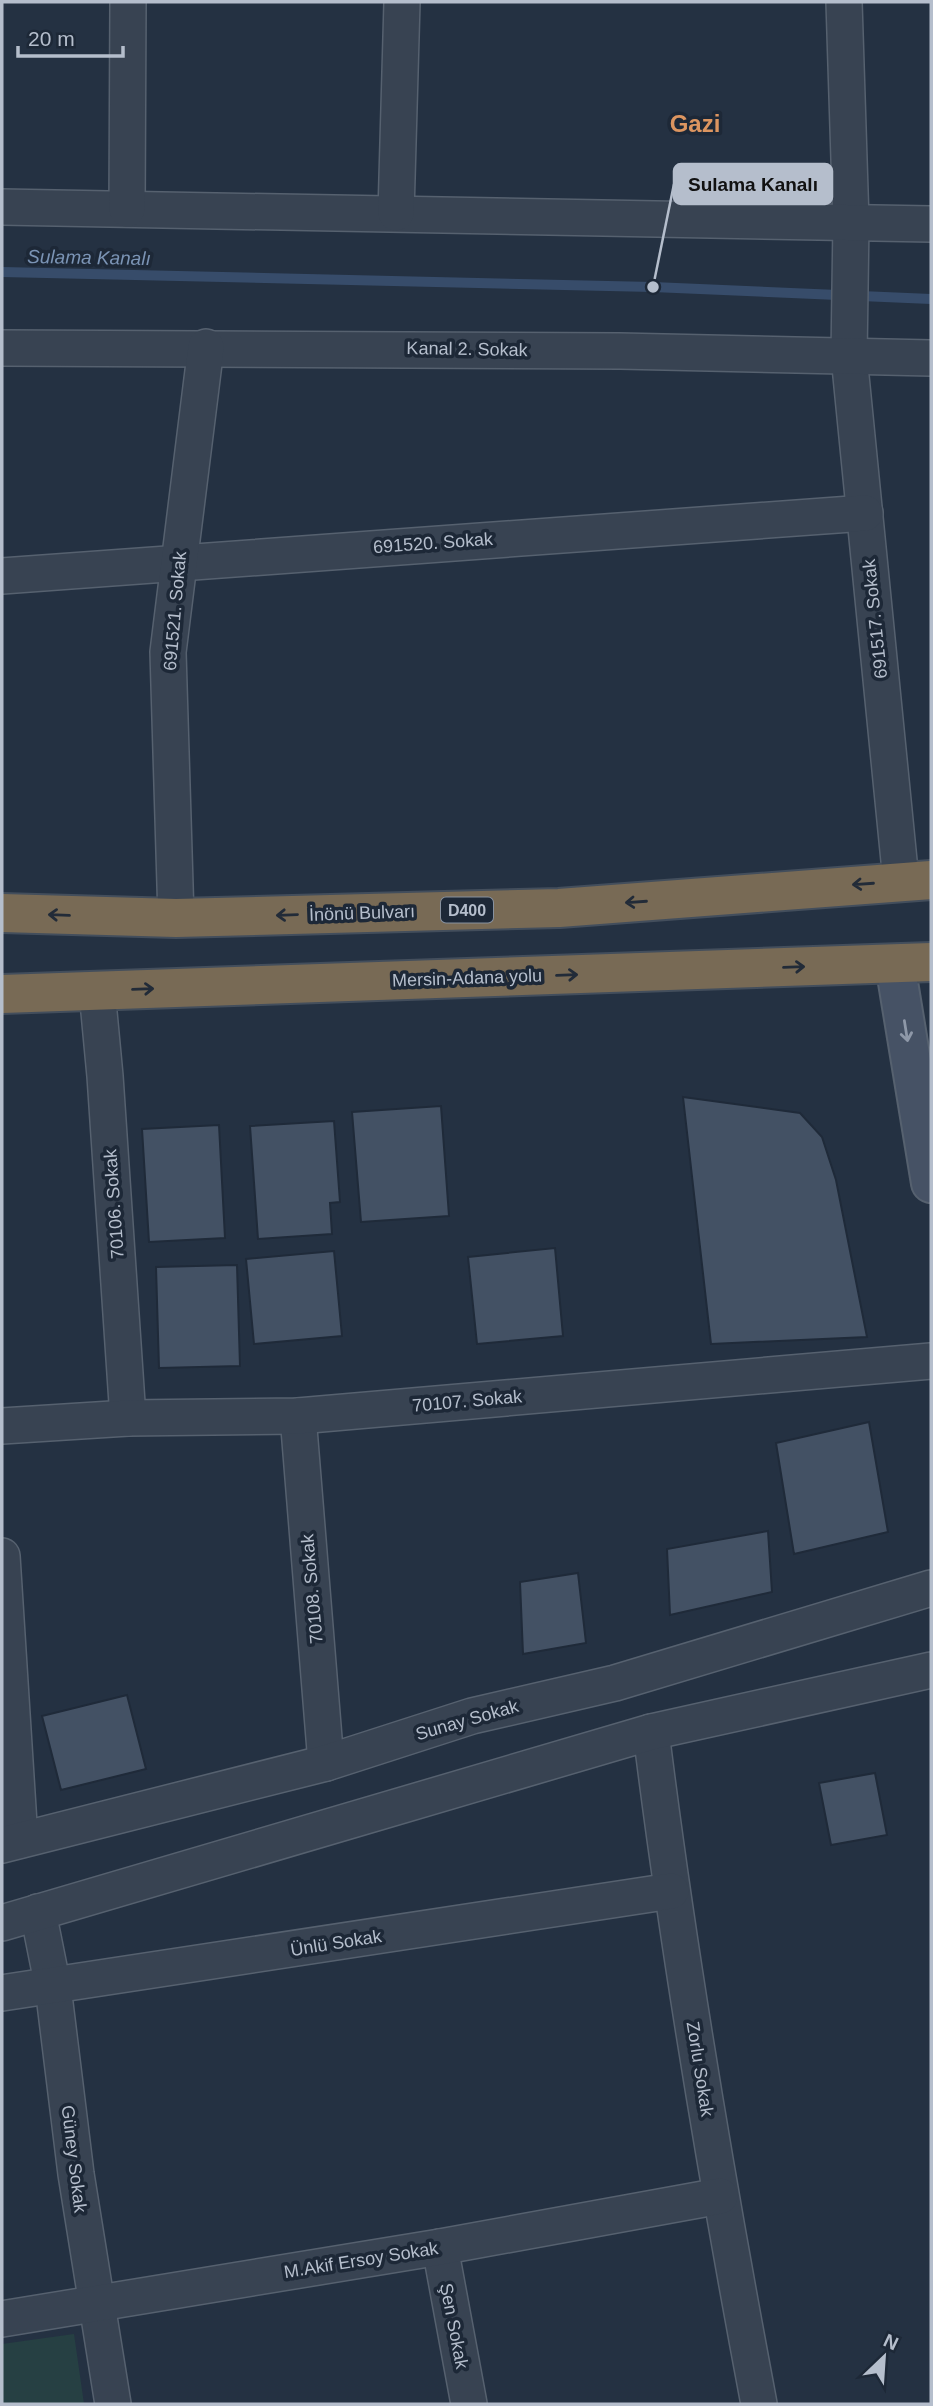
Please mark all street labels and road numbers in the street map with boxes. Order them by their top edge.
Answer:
street label: Kanal 2. Sokak [406,338,529,360]
street label: 691520. Sokak [372,529,495,557]
street label: 691521. Sokak [160,549,190,672]
street label: 691517. Sokak [859,557,891,680]
road number: D400 [441,898,493,922]
street label: İnönü Bulvarı [309,901,415,925]
street label: Mersin-Adana yolu [392,965,542,991]
street label: 70106. Sokak [100,1147,128,1260]
street label: 70107. Sokak [411,1386,524,1416]
street label: 70108. Sokak [297,1532,327,1645]
street label: Sunay Sokak [413,1695,522,1744]
street label: Ünlü Sokak [289,1926,384,1960]
street label: Zorlu Sokak [683,2020,718,2119]
street label: Güney Sokak [57,2104,91,2215]
street label: M.Akif Ersoy Sokak [282,2238,441,2282]
street label: Şen Sokak [436,2281,472,2372]

